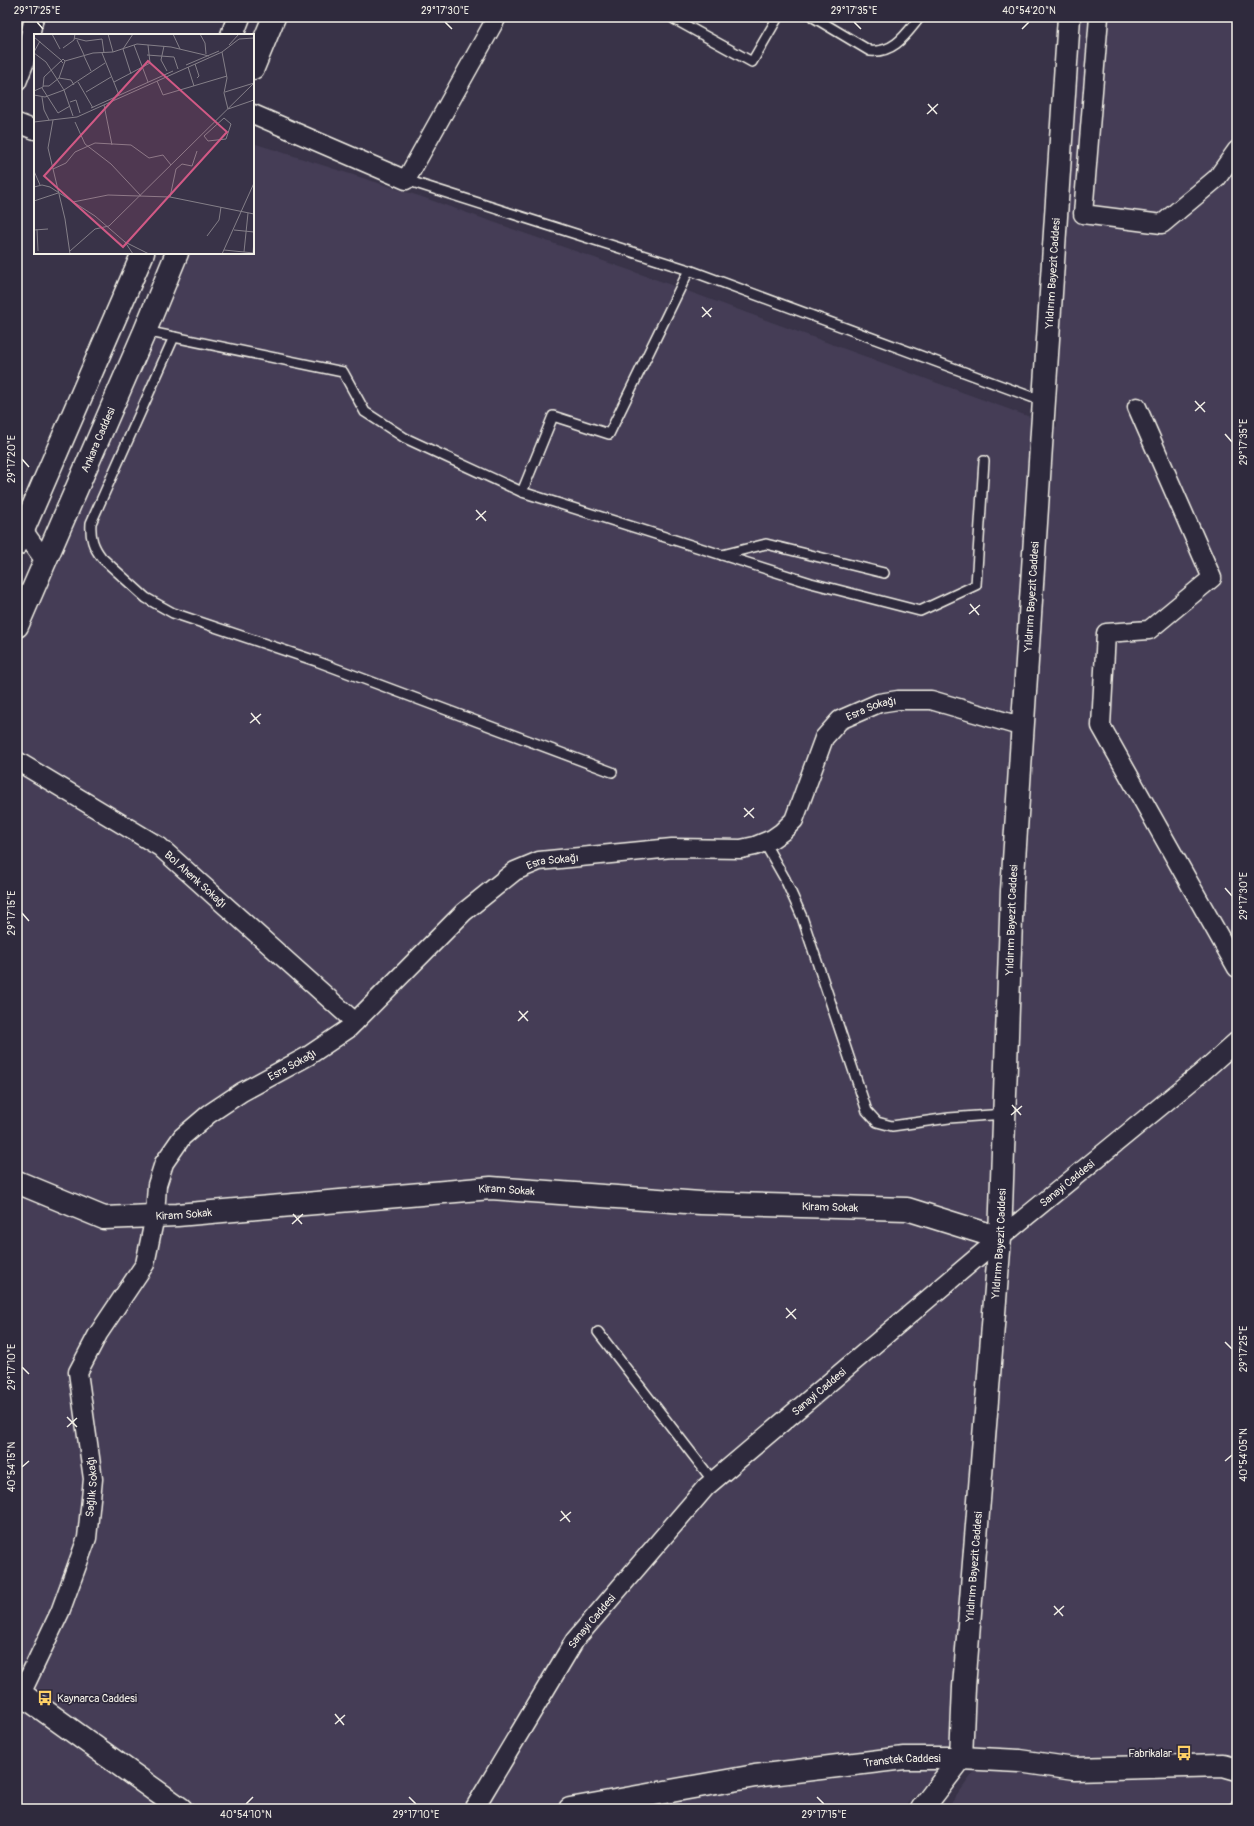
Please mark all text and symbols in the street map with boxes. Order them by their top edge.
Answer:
text: 29°17'25"E [14,5,60,17]
text: 29°17'30"E [421,5,469,17]
text: 29°17'35"E [831,5,877,17]
text: 40°54'20"N [1002,5,1056,17]
inset map [34,34,254,254]
street label: Yıldırım Bayezit Caddesi [1043,218,1063,330]
street label: Ankara Caddesi [78,405,118,475]
text: 29°17'35"E [1238,419,1250,465]
text: 29°17'20"E [6,435,18,483]
street label: Yıldırım Bayezit Caddesi [1022,541,1042,653]
street label: Esra Sokağı [844,694,897,724]
street label: Bol Ahenk Sokağı [162,848,229,911]
street label: Esra Sokağı [525,851,579,873]
street label: Yıldırım Bayezit Caddesi [1003,864,1021,976]
text: 29°17'30"E [1238,872,1250,920]
text: 29°17'15"E [6,891,18,935]
street label: Esra Sokağı [266,1046,319,1084]
street label: Sanayi Caddesi [1037,1157,1097,1210]
street label: Kiram Sokak [478,1182,536,1198]
street label: Yıldırım Bayezit Caddesi [989,1188,1009,1300]
street label: Kiram Sokak [802,1200,859,1215]
street label: Kiram Sokak [155,1206,213,1223]
text: 29°17'25"E [1238,1326,1250,1372]
text: 29°17'10"E [6,1344,18,1390]
street label: Sanayi Caddesi [789,1365,849,1418]
text: 40°54'05"N [1238,1428,1250,1482]
text: 40°54'15"N [6,1442,18,1492]
street label: Sağlık Sokağı [83,1456,100,1518]
street label: Yıldırım Bayezit Caddesi [963,1511,985,1623]
street label: Sanayi Caddesi [566,1592,618,1651]
bus stop icon: Kaynarca Caddesi [36,1689,54,1707]
place label: Kaynarca Caddesi [57,1692,137,1705]
bus stop icon: Fabrikalar [1175,1744,1193,1762]
place label: Fabrikalar [1128,1747,1172,1760]
street label: Transtek Caddesi [863,1752,941,1770]
text: 40°54'10"N [220,1809,272,1821]
text: 29°17'10"E [393,1809,439,1821]
text: 29°17'15"E [802,1809,846,1821]

